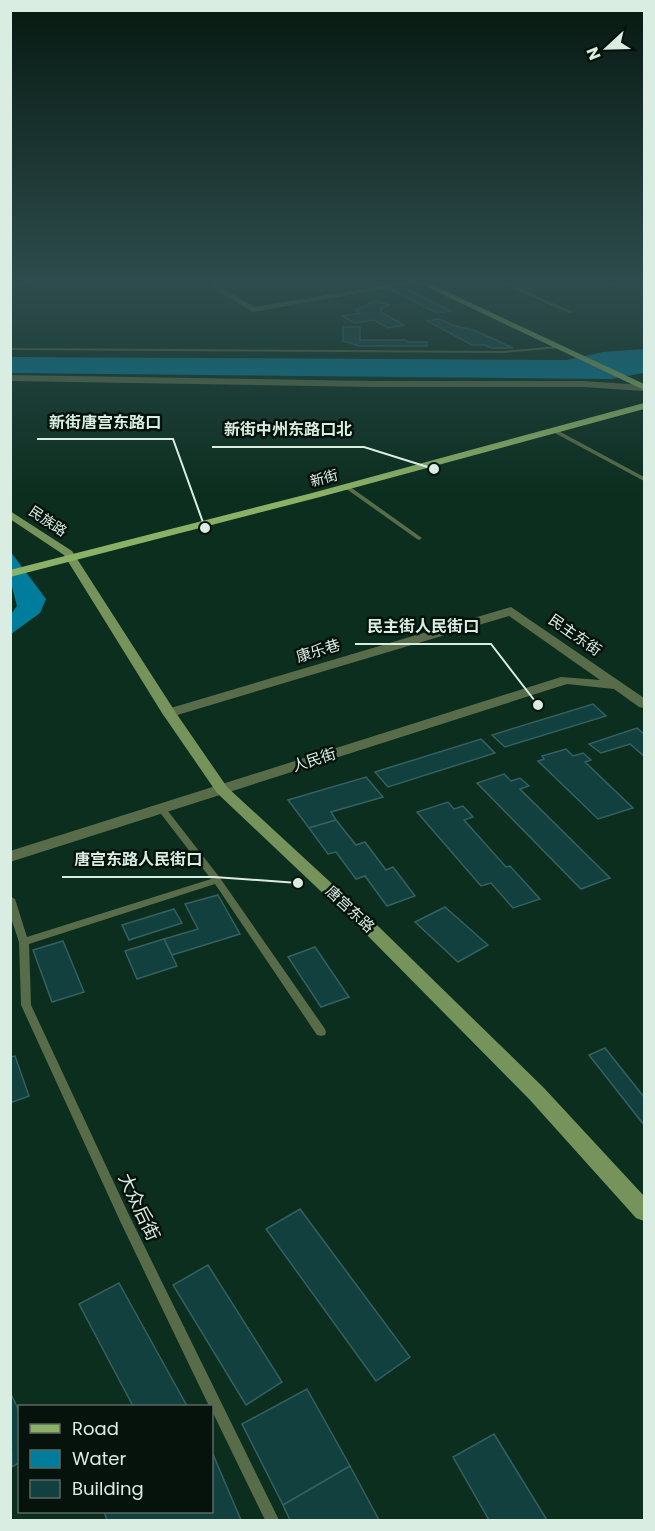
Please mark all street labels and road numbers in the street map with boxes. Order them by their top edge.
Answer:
street label: 新街 [308,465,340,491]
street label: 民族路 [25,501,71,541]
street label: 民主东街 [545,609,606,660]
street label: 康乐巷 [293,634,342,667]
street label: 人民街 [289,743,338,776]
street label: 唐宫东路 [321,880,379,937]
street label: 大众后街 [113,1169,166,1245]

